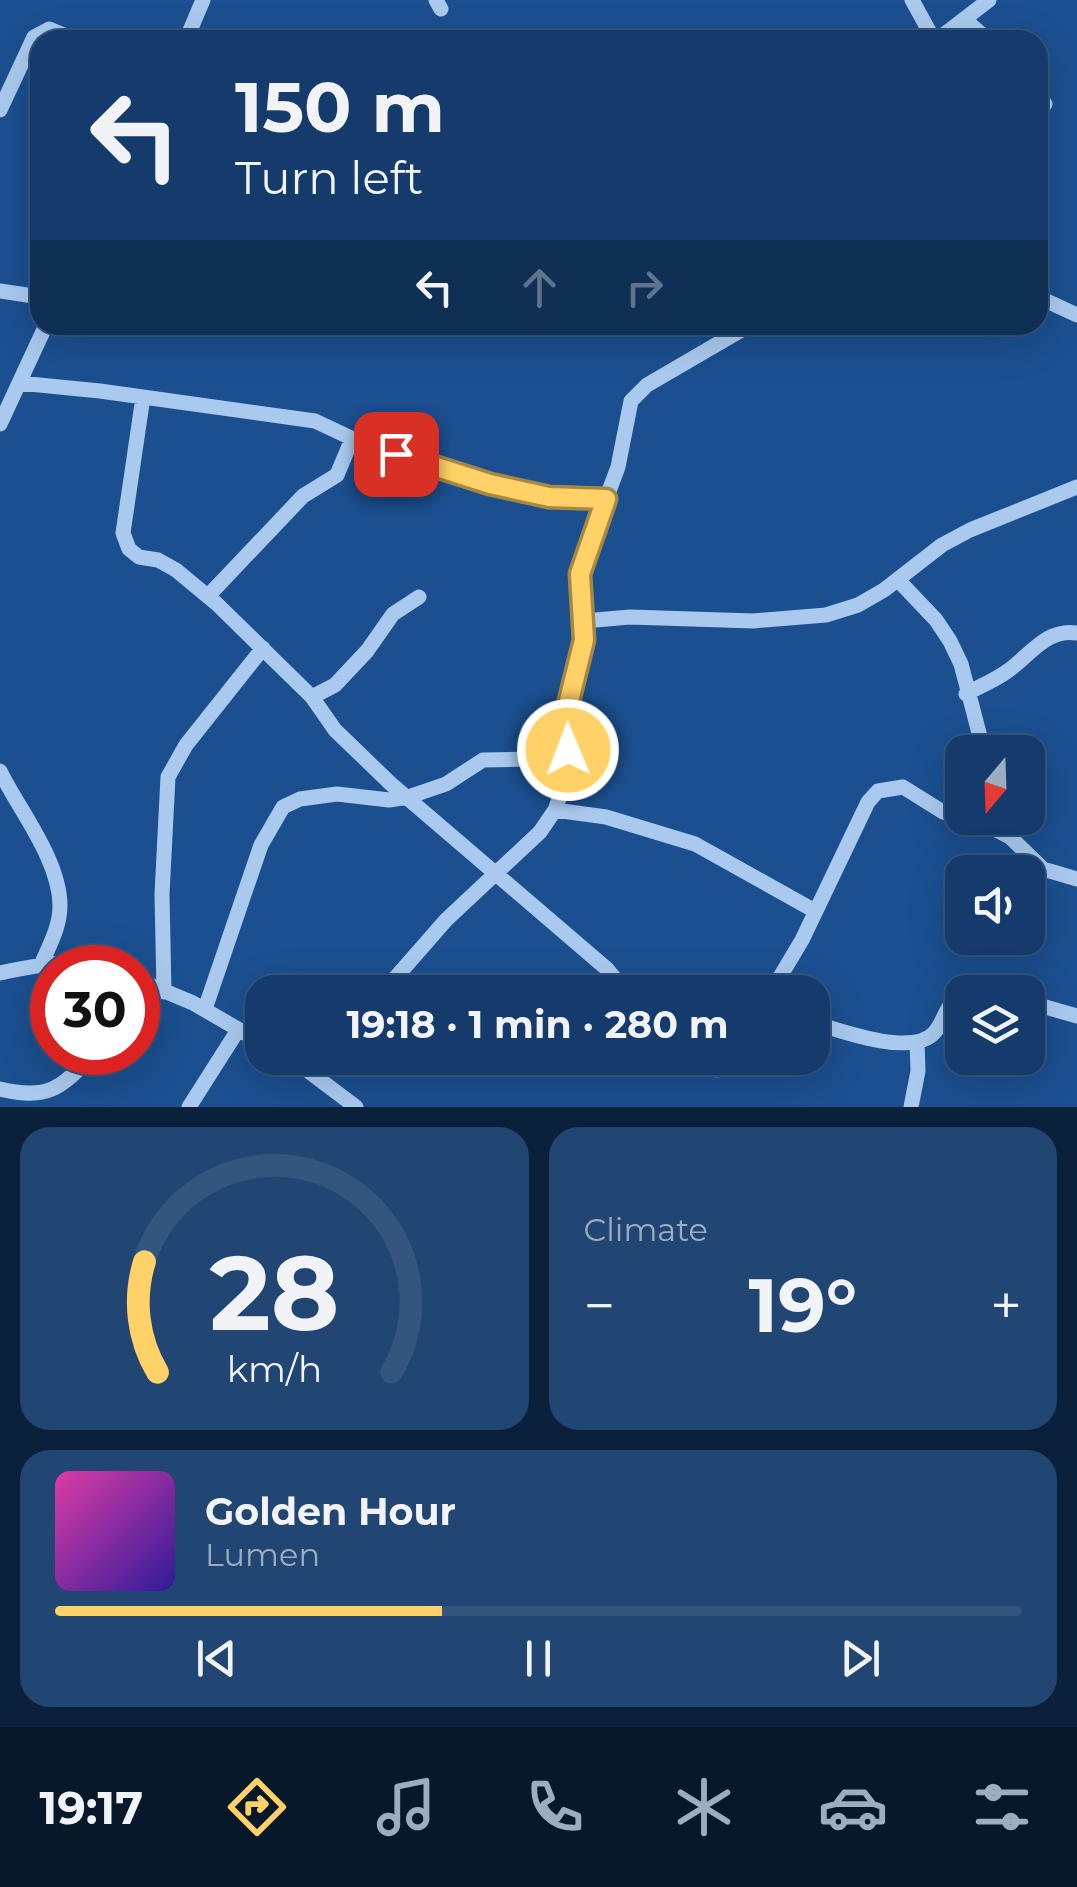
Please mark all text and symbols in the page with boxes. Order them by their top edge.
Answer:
text: 150 m [235,64,445,150]
icon: left [70,70,200,200]
text: Turn left [235,150,423,205]
icon: left [407,260,462,315]
icon: ahead [512,260,567,315]
icon: right [617,260,672,315]
pin [354,412,439,497]
icon: arrive [369,427,424,482]
position arrow [516,698,620,802]
north arrow [945,735,1045,835]
map controls [945,735,1045,1075]
button: sound [945,855,1045,955]
speed limit sign: 30 [30,945,160,1075]
button: layers [945,975,1045,1075]
text: 19:18 · 1 min · 280 m [346,1001,729,1048]
text: Climate [584,1210,708,1249]
text: 28 [209,1229,339,1356]
text: 19° [748,1259,857,1351]
text: − [584,1272,615,1339]
text: + [990,1272,1022,1339]
text: km/h [227,1347,322,1391]
text: Golden Hour [205,1488,456,1535]
text: Lumen [205,1535,320,1574]
icon: previous [189,1631,244,1686]
icon: pause [511,1631,566,1686]
icon: next [833,1631,888,1686]
icon: directions [222,1772,292,1842]
icon: music [371,1772,441,1842]
icon: phone [520,1772,590,1842]
icon: climate [669,1772,739,1842]
icon: car [818,1772,888,1842]
icon: filters [967,1772,1037,1842]
text: 19:17 [40,1780,143,1835]

